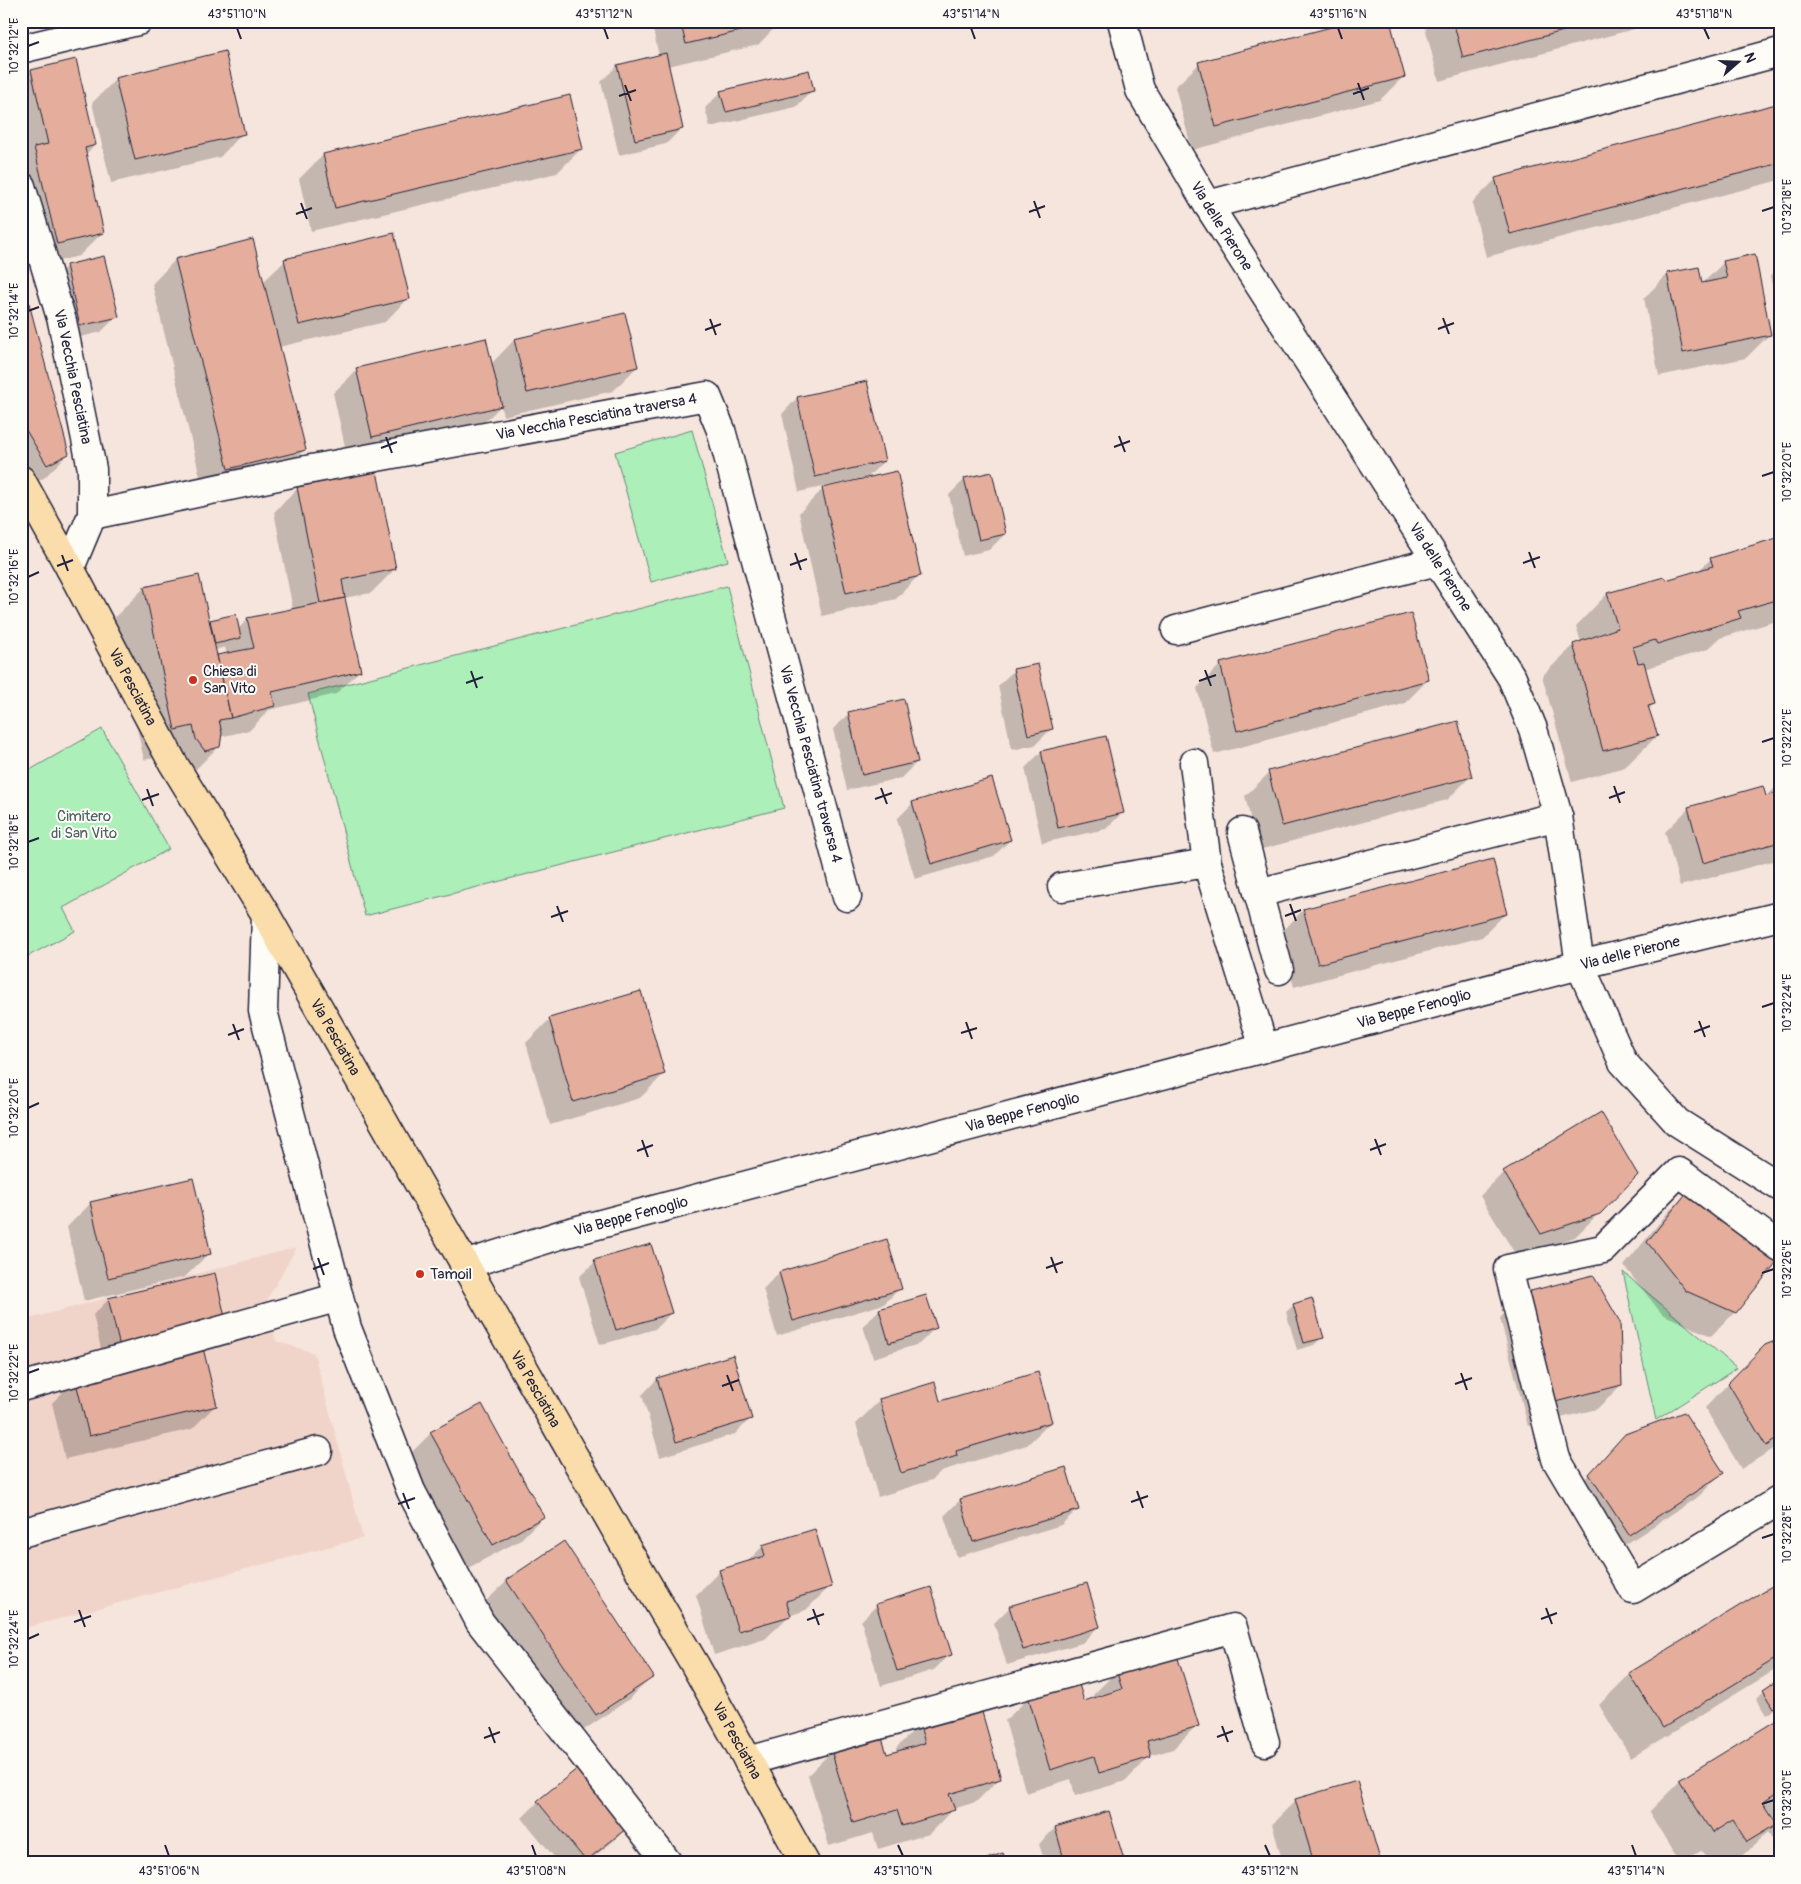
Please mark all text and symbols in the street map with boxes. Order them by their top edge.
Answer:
text: 43°51'10"N [208,7,266,22]
text: 43°51'12"N [576,7,632,22]
text: 43°51'14"N [942,7,1000,22]
text: 43°51'16"N [1309,7,1367,22]
text: 43°51'18"N [1676,7,1732,22]
text: 10°32'12"E [7,18,22,74]
north arrow [1714,38,1764,88]
text: N [1740,50,1759,65]
street label: Via delle Pierone [1186,178,1257,275]
text: 10°32'18"E [1780,179,1795,235]
text: 10°32'14"E [7,283,22,339]
street label: Via Vecchia Pesciatina [49,307,96,446]
street label: Via Vecchia Pesciatina traversa 4 [495,389,699,445]
text: 10°32'20"E [1780,442,1795,502]
street label: Via delle Pierone [1405,519,1476,616]
text: 10°32'16"E [7,549,22,605]
street label: Via Pesciatina [104,645,161,729]
place label: Chiesa di San Vito [203,662,257,698]
street label: Via Vecchia Pesciatina traversa 4 [775,663,846,865]
marker: Chiesa di San Vito [187,674,199,686]
text: 10°32'22"E [1780,709,1795,767]
park label: Cimitero di San Vito [51,807,117,843]
text: 10°32'18"E [7,814,22,870]
street label: Via delle Pierone [1578,932,1682,975]
text: 10°32'24"E [1780,974,1795,1032]
street label: Via Beppe Fenoglio [1355,985,1473,1033]
street label: Via Pesciatina [306,996,364,1079]
text: 10°32'20"E [7,1078,22,1138]
street label: Via Beppe Fenoglio [963,1088,1082,1137]
street label: Via Beppe Fenoglio [572,1192,690,1241]
text: 10°32'26"E [1780,1240,1795,1298]
place label: Tamoil [430,1265,472,1284]
marker: Tamoil [414,1268,426,1280]
text: 10°32'22"E [7,1344,22,1402]
street label: Via Pesciatina [506,1348,565,1431]
text: 10°32'28"E [1780,1505,1795,1563]
text: 10°32'24"E [7,1610,22,1668]
street label: Via Pesciatina [708,1699,766,1783]
text: 10°32'30"E [1780,1770,1795,1830]
text: 43°51'06"N [139,1864,199,1879]
text: 43°51'08"N [506,1864,566,1879]
text: 43°51'10"N [874,1864,932,1879]
text: 43°51'12"N [1242,1864,1298,1879]
text: 43°51'14"N [1607,1864,1665,1879]

